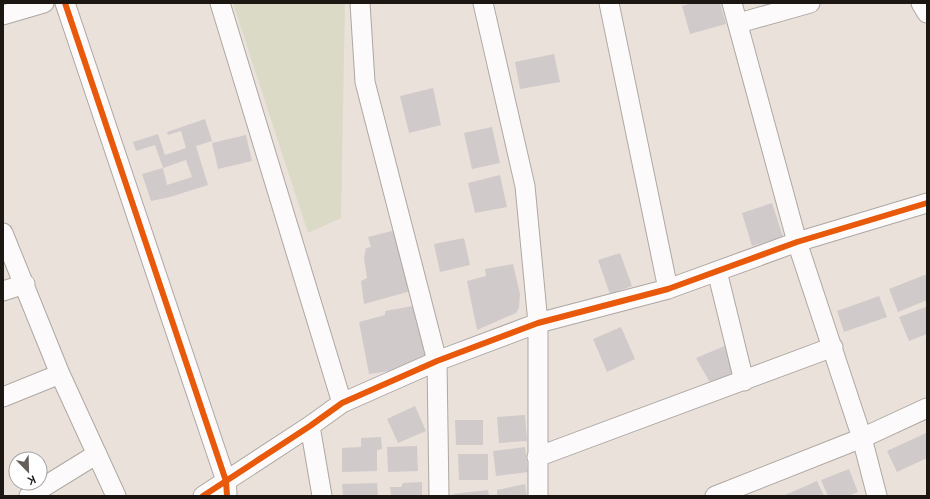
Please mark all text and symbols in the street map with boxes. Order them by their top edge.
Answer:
north arrow [8,451,48,491]
text: K [26,473,38,488]

